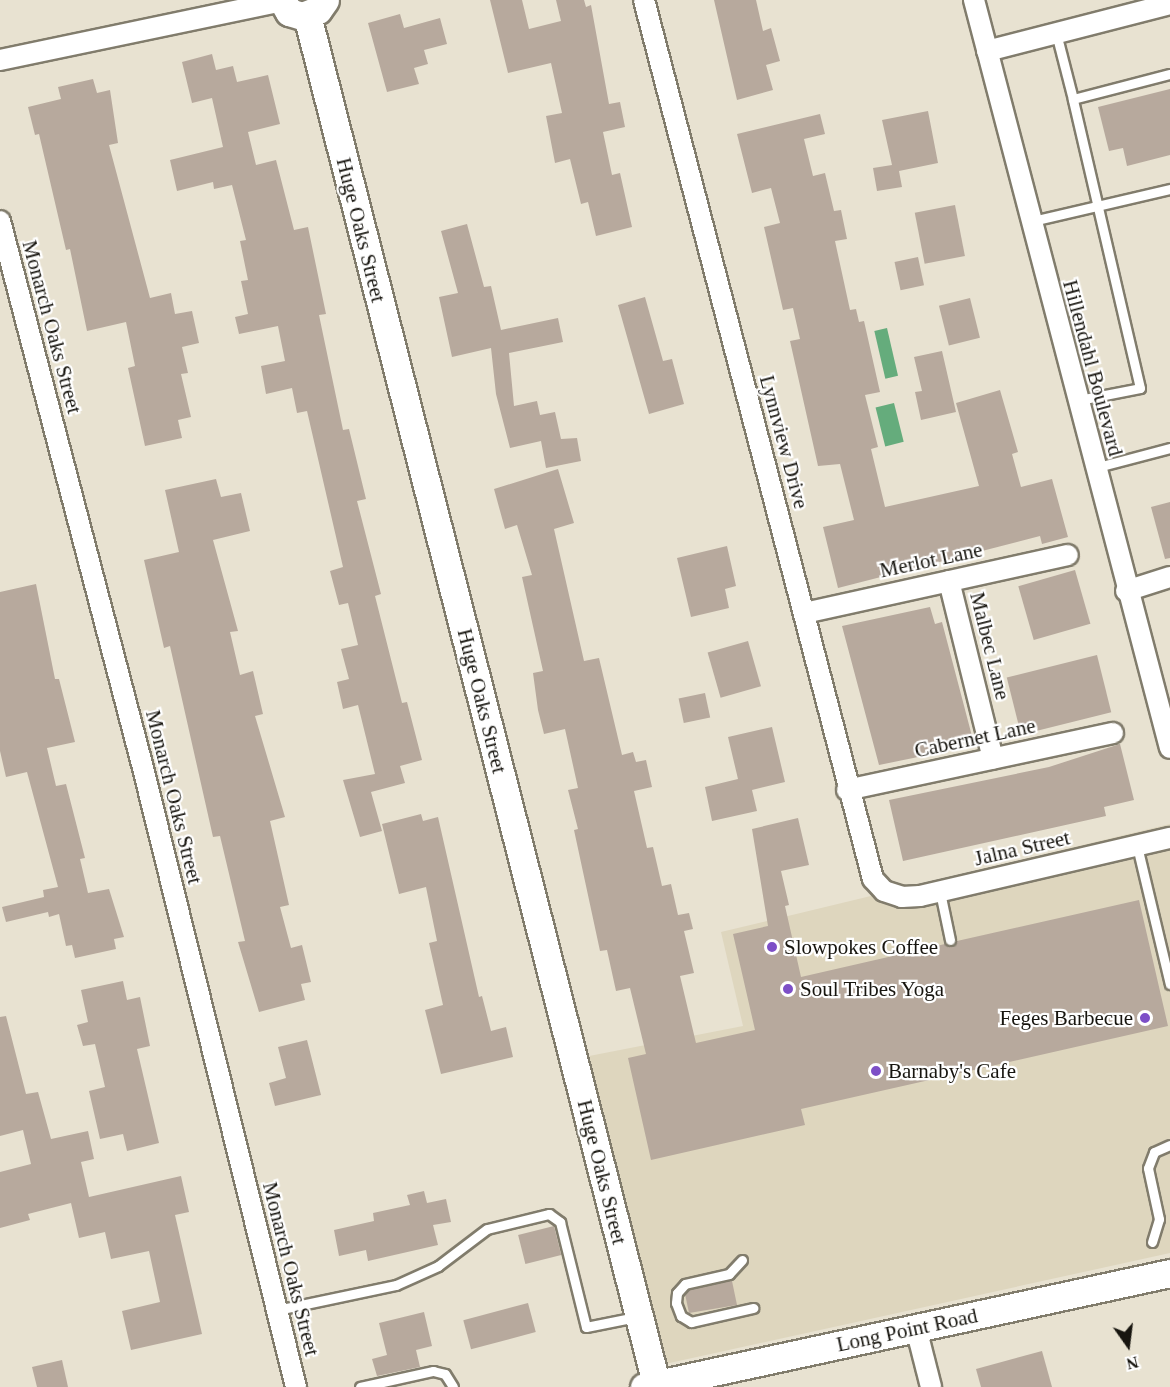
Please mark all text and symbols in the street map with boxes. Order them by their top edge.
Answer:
street label: Huge Oaks Street [331,155,391,305]
street label: Monarch Oaks Street [17,238,87,416]
street label: Hillendahl Boulevard [1057,277,1129,459]
street label: Lynnview Drive [754,373,814,511]
street label: Merlot Lane [877,537,985,583]
street label: Malbec Lane [964,589,1016,703]
street label: Huge Oaks Street [452,626,512,776]
street label: Monarch Oaks Street [140,707,208,887]
street label: Cabernet Lane [912,713,1038,763]
street label: Jalna Street [972,825,1072,871]
place label: Slowpokes Coffee [784,934,938,960]
marker: Slowpokes Coffee [765,940,779,954]
place label: Soul Tribes Yoga [800,976,945,1002]
marker: Soul Tribes Yoga [781,982,795,996]
place label: Feges Barbecue [999,1005,1133,1031]
marker: Feges Barbecue [1138,1011,1152,1025]
place label: Barnaby's Cafe [888,1058,1016,1084]
marker: Barnaby's Cafe [869,1064,883,1078]
street label: Huge Oaks Street [572,1097,632,1247]
street label: Monarch Oaks Street [257,1179,325,1359]
street label: Long Point Road [834,1303,980,1357]
north arrow [1098,1315,1158,1375]
text: N [1125,1353,1140,1373]

